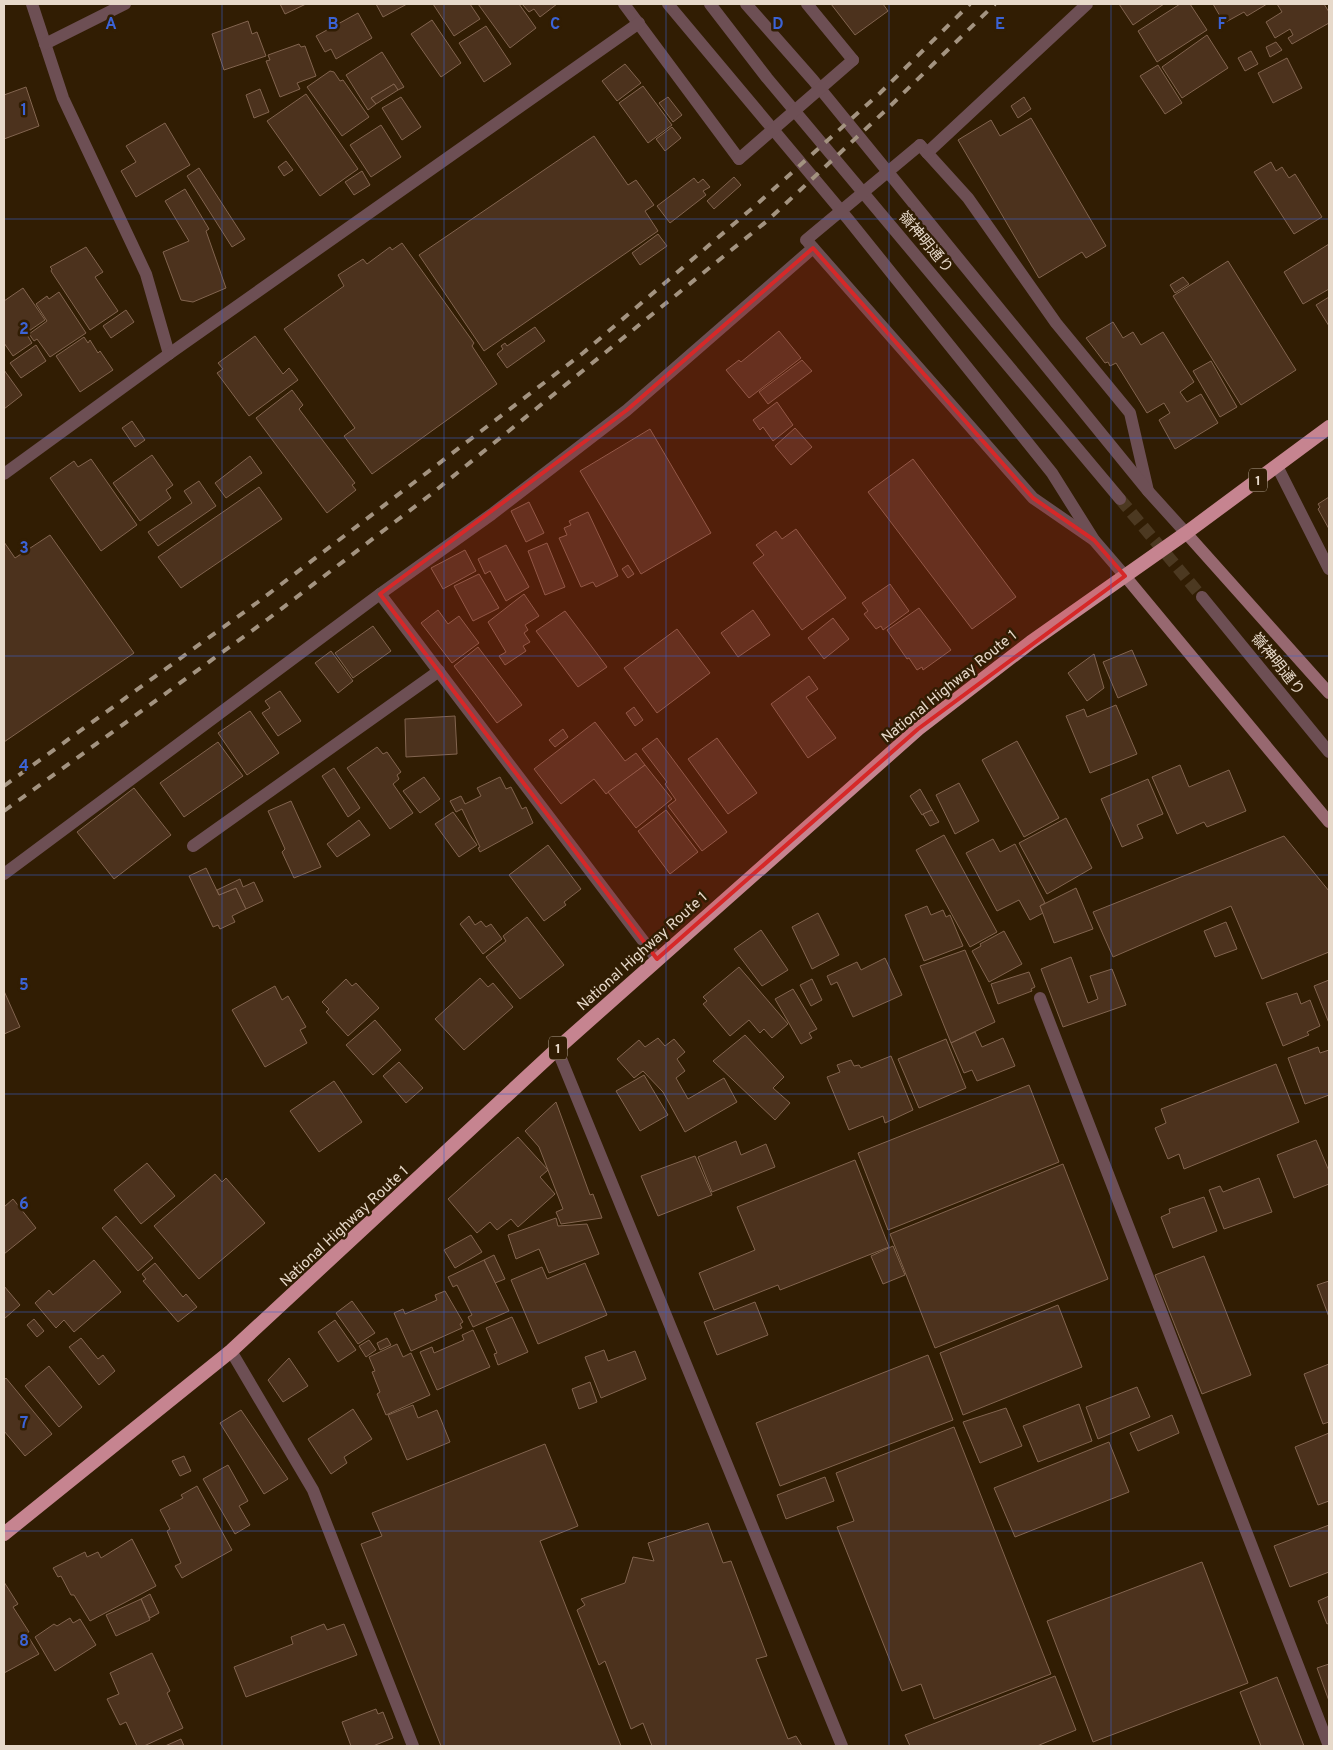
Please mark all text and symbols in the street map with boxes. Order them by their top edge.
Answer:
text: A [105,15,117,35]
text: B [327,15,339,35]
text: C [550,15,560,35]
text: D [772,15,784,35]
text: E [995,15,1005,35]
text: F [1217,15,1227,35]
text: 1 [21,101,27,121]
street label: 嶺神明通り [893,208,956,278]
text: 2 [19,320,29,340]
road number: 1 [1249,468,1267,492]
text: 3 [19,539,29,559]
street label: National Highway Route 1 [878,627,1022,748]
street label: 嶺神明通り [1246,630,1308,700]
text: 4 [19,757,29,777]
street label: National Highway Route 1 [574,888,712,1016]
text: 5 [19,976,29,996]
road number: 1 [549,1036,567,1060]
street label: National Highway Route 1 [277,1162,413,1292]
text: 6 [19,1195,29,1215]
text: 7 [20,1414,28,1434]
text: 8 [19,1632,29,1652]

